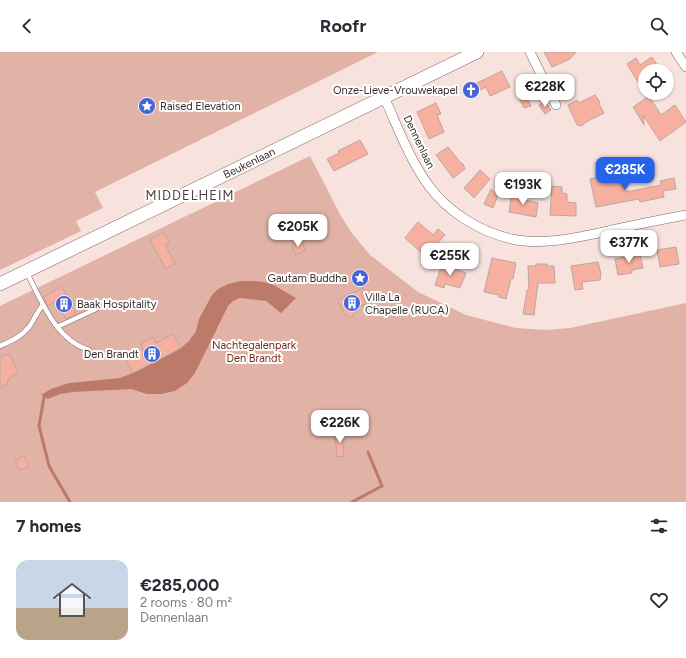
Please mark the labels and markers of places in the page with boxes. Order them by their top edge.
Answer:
pin: €228K [517,74,573,108]
church icon: Onze-Lieve-Vrouwekapel [461,80,481,100]
place label: Onze-Lieve-Vrouwekapel [333,84,458,97]
place icon: Raised Elevation [137,96,157,116]
place label: Raised Elevation [160,100,241,113]
pin: €285K [597,157,653,191]
pin: €193K [495,172,551,206]
pin: €205K [270,214,326,248]
pin: €377K [601,230,657,264]
pin: €255K [422,243,478,277]
place icon: Gautam Buddha [350,268,370,288]
place label: Gautam Buddha [268,272,347,285]
place label: Villa La Chapelle (RUCA) [365,291,449,317]
building icon: Villa La Chapelle (RUCA) [342,293,362,313]
building icon: Baak Hospitality [54,294,74,314]
place label: Baak Hospitality [77,298,157,311]
building icon: Den Brandt [142,344,162,364]
place label: Den Brandt [84,348,139,361]
pin: €226K [312,410,368,444]

